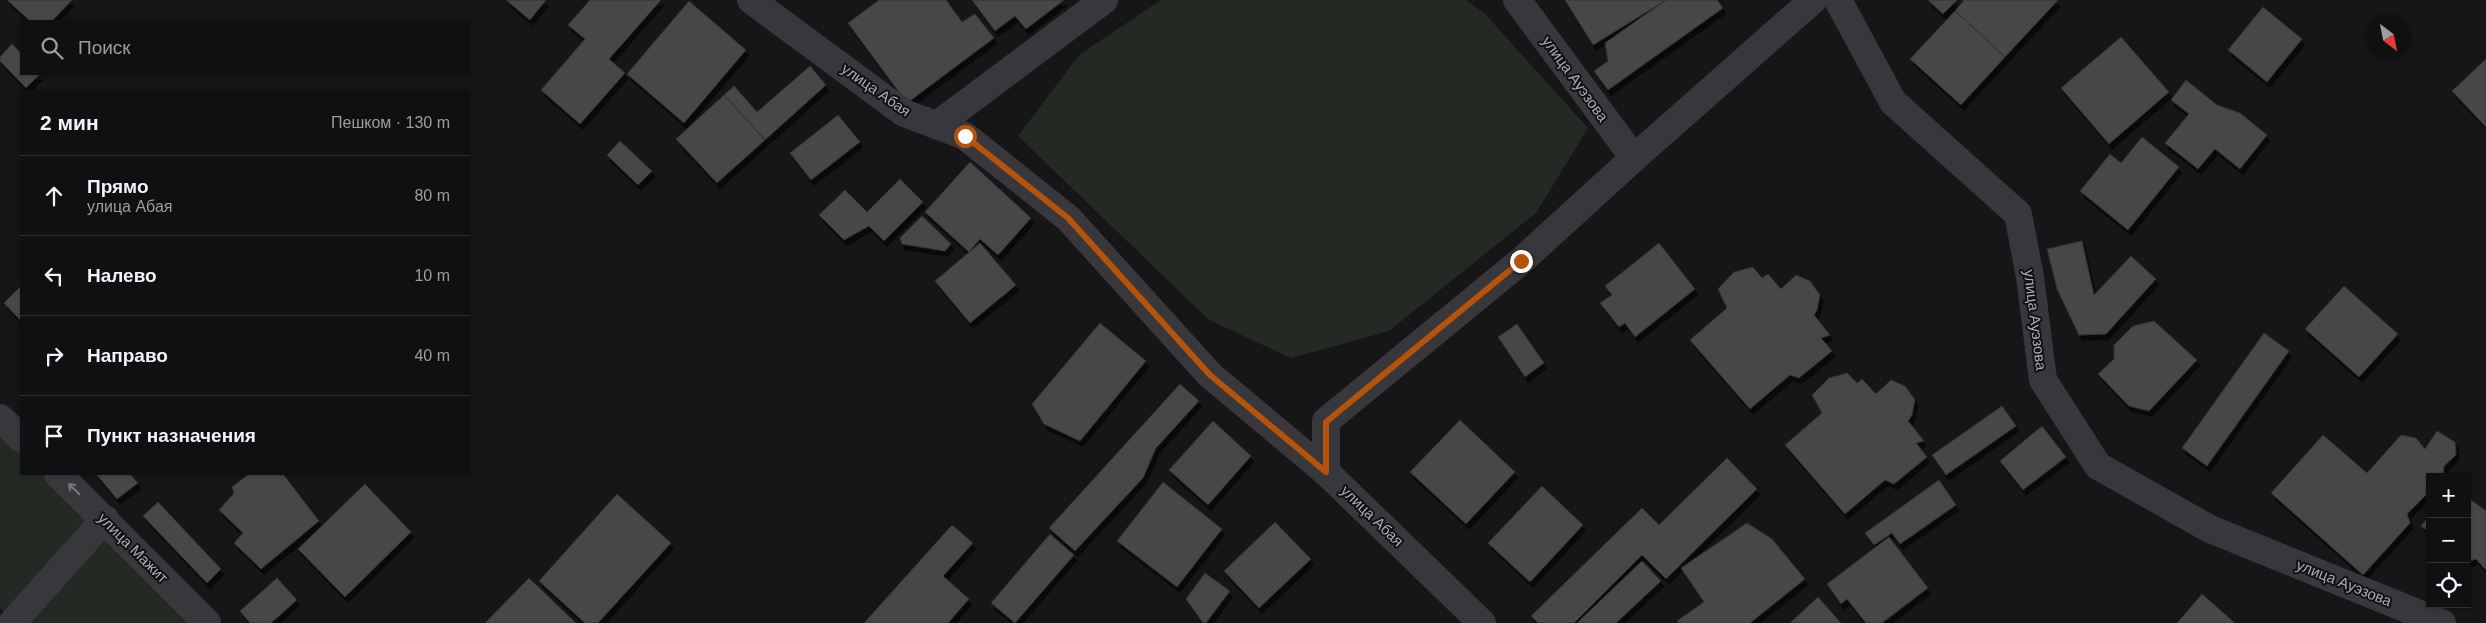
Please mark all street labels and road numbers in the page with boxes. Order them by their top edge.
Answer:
street label: улица Ауэзова [1539,33,1612,125]
street label: улица Абая [839,60,914,120]
street label: улица Ауэзова [2021,269,2050,372]
street label: улица Абая [1338,482,1407,550]
street label: улица Мажит [95,509,172,586]
street label: улица Ауэзова [2294,556,2395,610]

